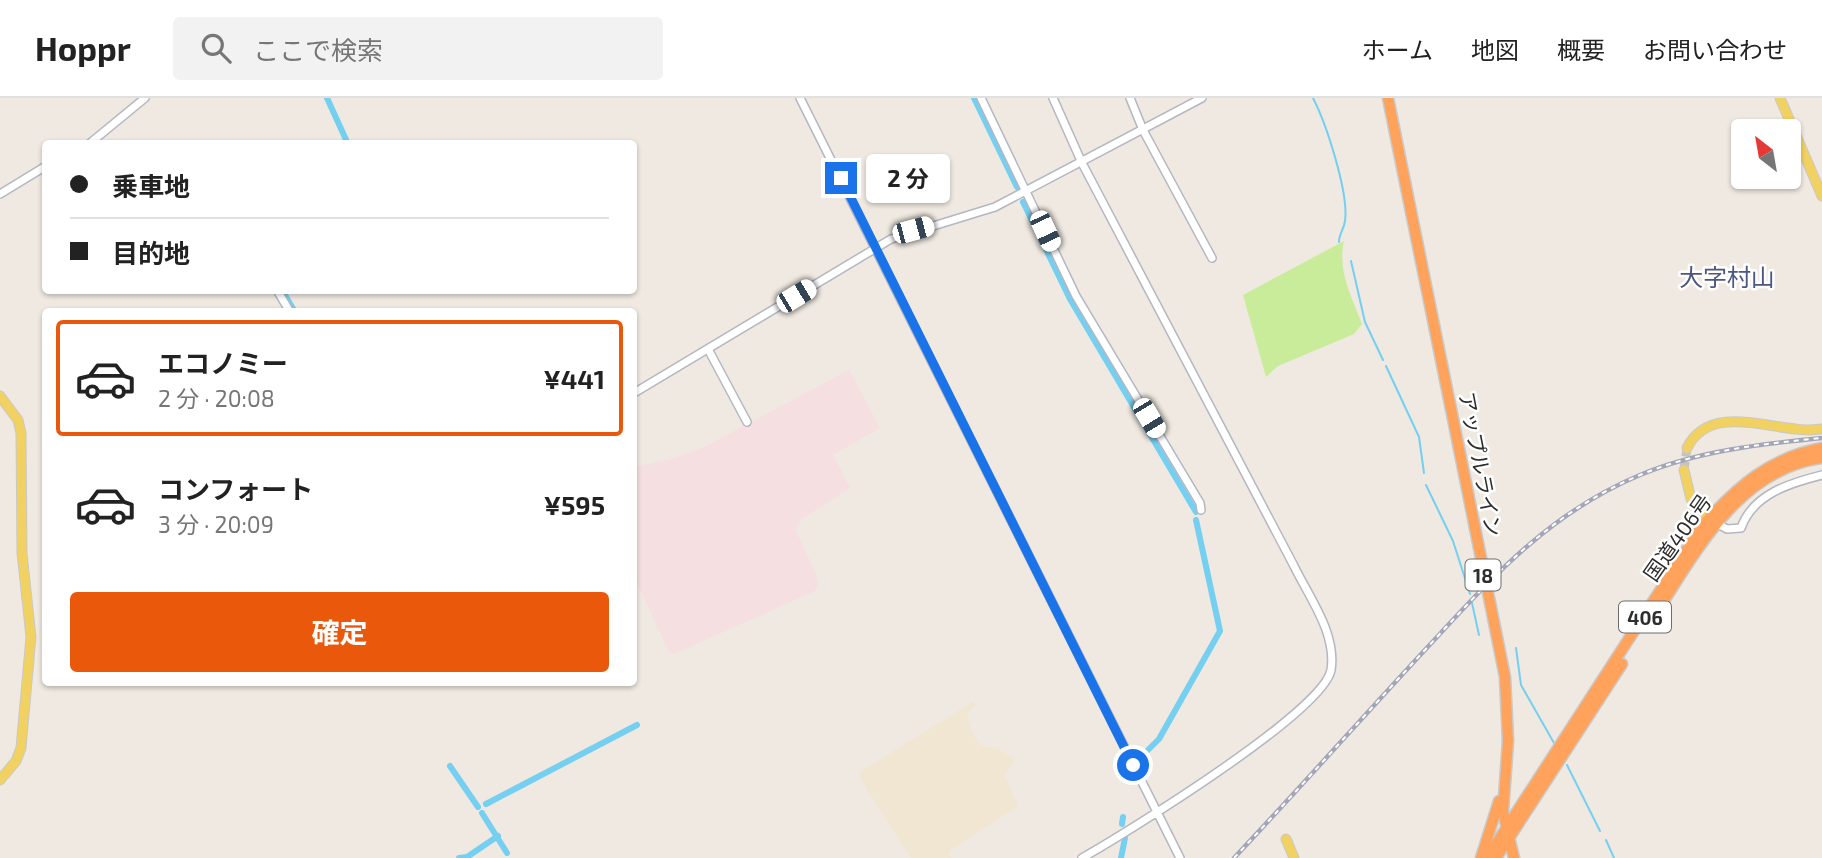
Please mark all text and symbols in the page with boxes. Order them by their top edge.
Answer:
search box [173,17,663,80]
text: Hoppr [35,28,131,68]
icon: search [197,29,235,67]
text: ここで検索 [253,34,383,65]
text: ホーム [1362,35,1433,64]
text: 地図 [1471,35,1519,64]
text: 概要 [1557,35,1605,64]
text: お問い合わせ [1643,35,1787,64]
north arrow [1731,119,1801,189]
map controls [1731,119,1801,189]
callout: 2 分 [866,154,950,202]
route end [825,162,857,194]
text: 2 分 [887,164,929,192]
text: 乗車地 [112,170,190,201]
car [1027,208,1064,254]
car [890,214,937,246]
text: 目的地 [112,237,190,268]
district label: 大字村山 [1679,262,1775,291]
car [773,276,820,316]
icon: car [74,347,137,410]
text: エコノミー [158,347,288,378]
text: ¥441 [543,363,605,394]
text: 2 分 · 20:08 [158,384,275,412]
street label: アップルライン [1455,389,1507,539]
car [1130,395,1169,441]
icon: car [74,473,137,536]
text: コンフォート [158,473,313,504]
text: ¥595 [544,489,605,520]
street label: 国道406号 [1638,489,1716,585]
text: 3 分 · 20:09 [158,510,274,538]
road number: 18 [1466,560,1500,590]
button: 確定 [70,592,609,672]
road number: 406 [1619,602,1671,632]
route start [1117,749,1149,781]

